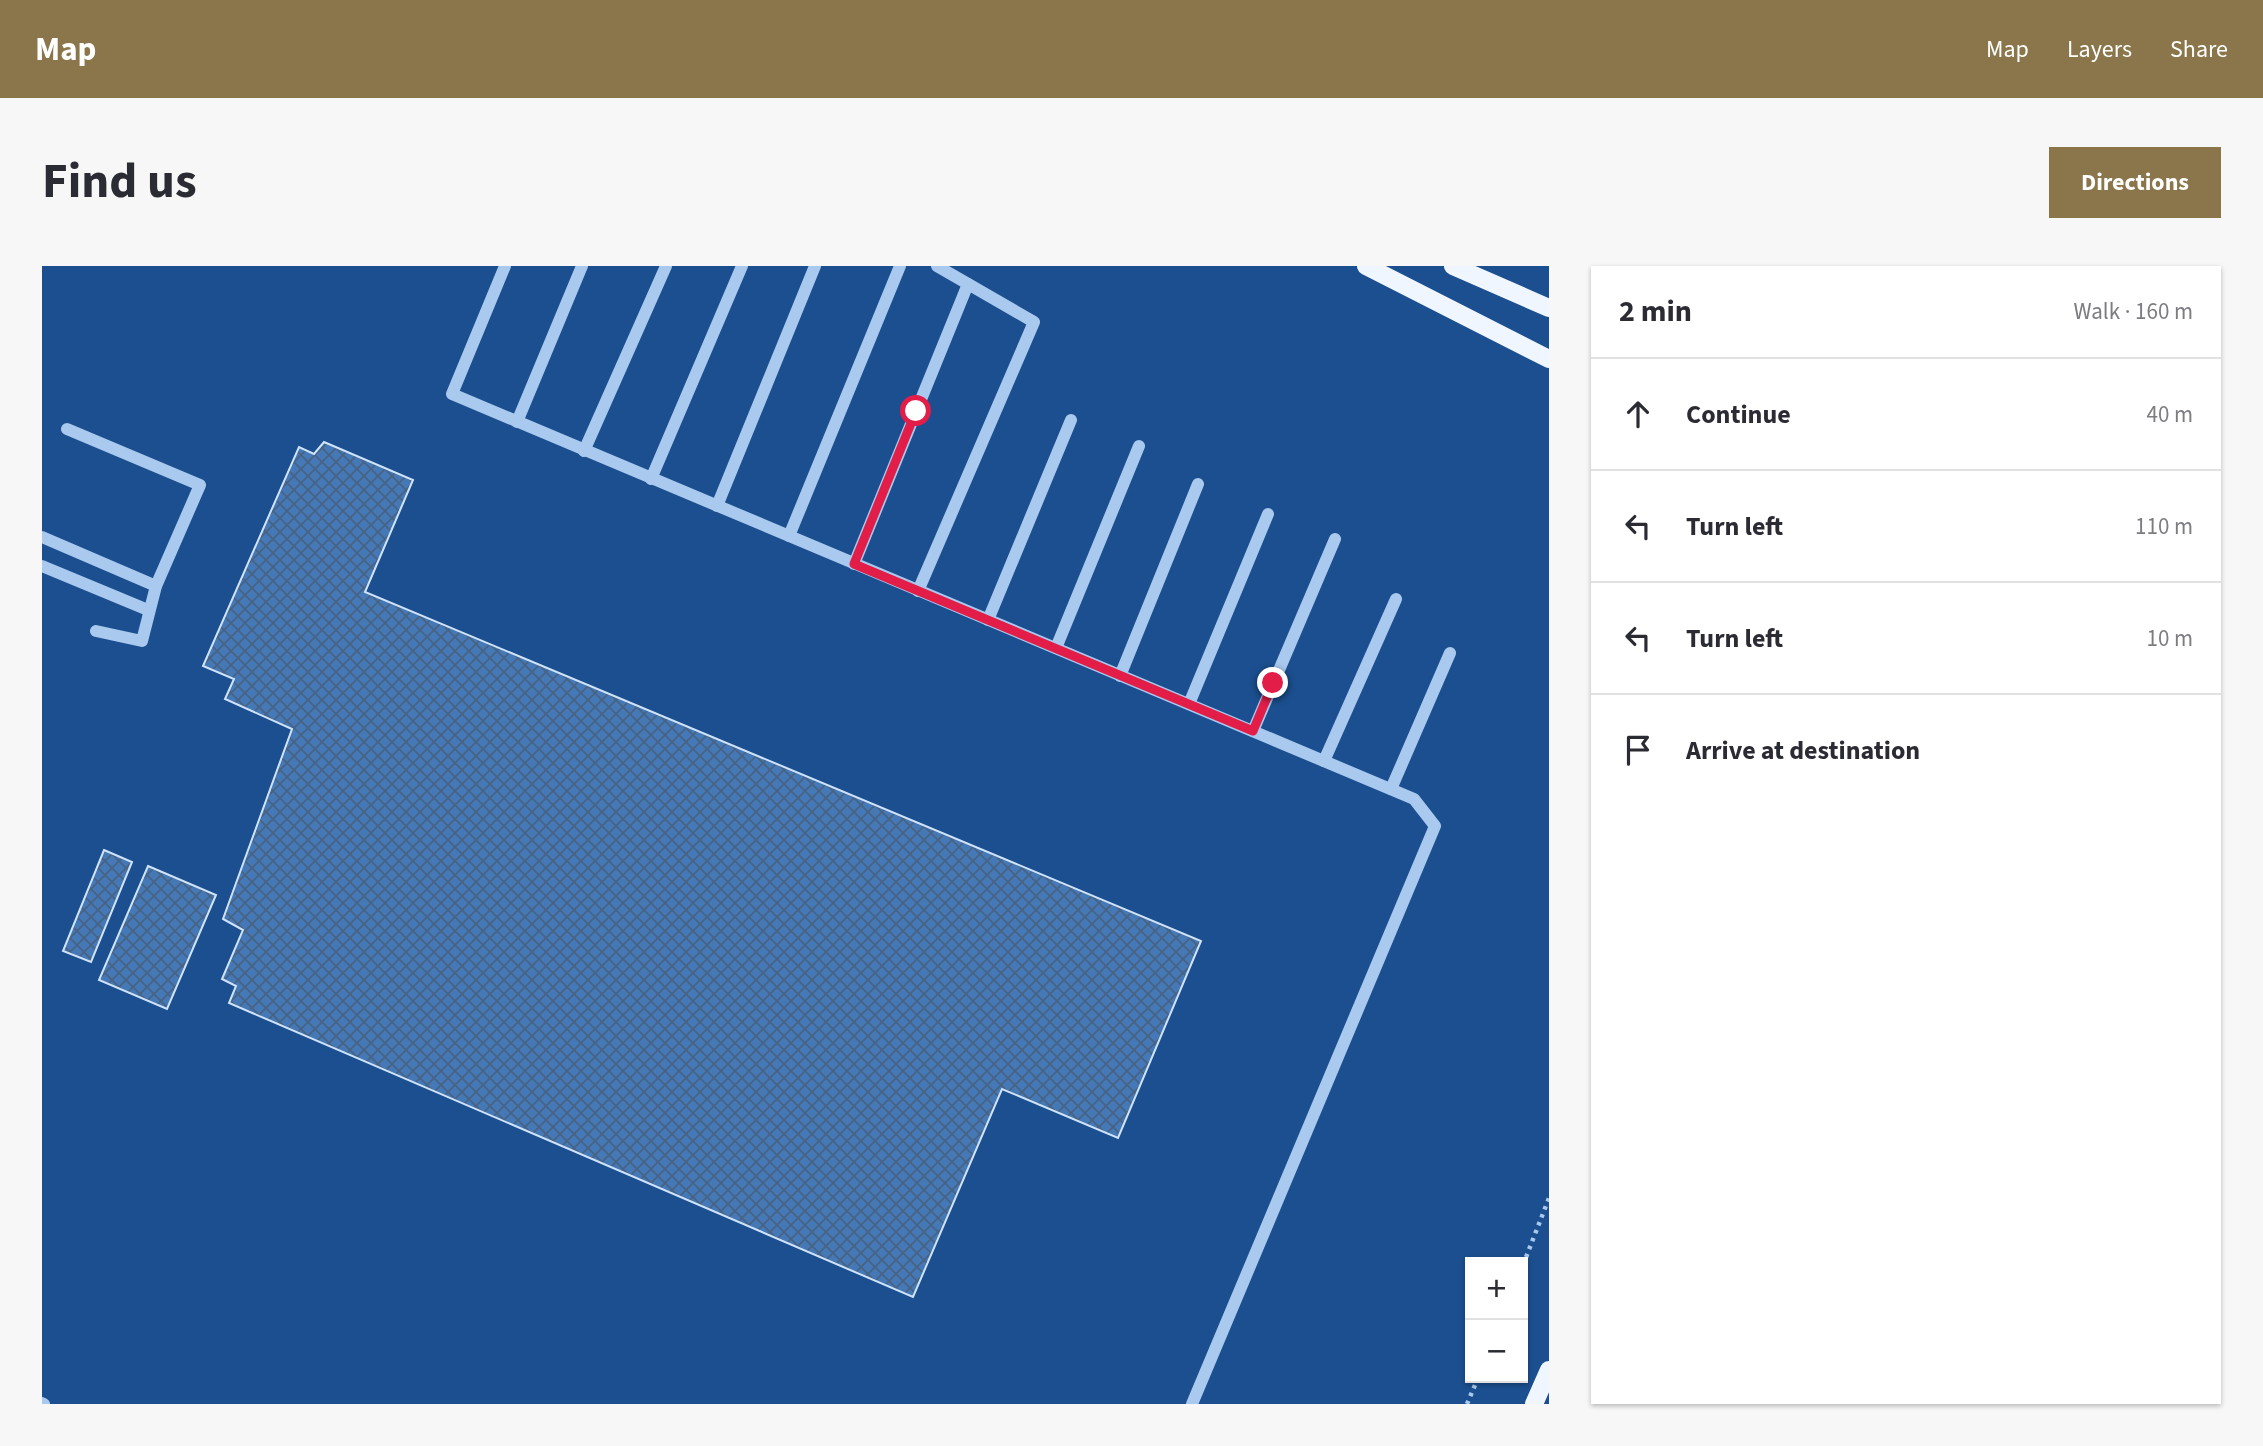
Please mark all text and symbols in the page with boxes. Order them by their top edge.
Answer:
text: Map [35,26,96,73]
text: Map [1986,32,2029,67]
text: Layers [2067,32,2132,67]
text: Share [2170,32,2228,67]
text: Find us [42,147,197,217]
button: Directions [2049,147,2221,218]
text: 2 min [1619,290,1692,333]
text: Walk · 160 m [2074,295,2193,328]
route start [900,395,931,426]
icon: ahead [1619,395,1657,433]
text: Continue [1686,396,1791,433]
text: 40 m [2146,398,2193,431]
icon: left [1619,507,1657,545]
text: Turn left [1686,508,1783,545]
text: 110 m [2135,510,2193,543]
icon: left [1619,619,1657,657]
text: Turn left [1686,620,1783,657]
text: 10 m [2146,622,2193,655]
route end [1257,667,1288,698]
icon: arrive [1619,731,1657,769]
text: Arrive at destination [1686,732,1920,769]
map controls [1465,1257,1528,1383]
button: + [1465,1257,1528,1320]
button: − [1465,1320,1528,1383]

